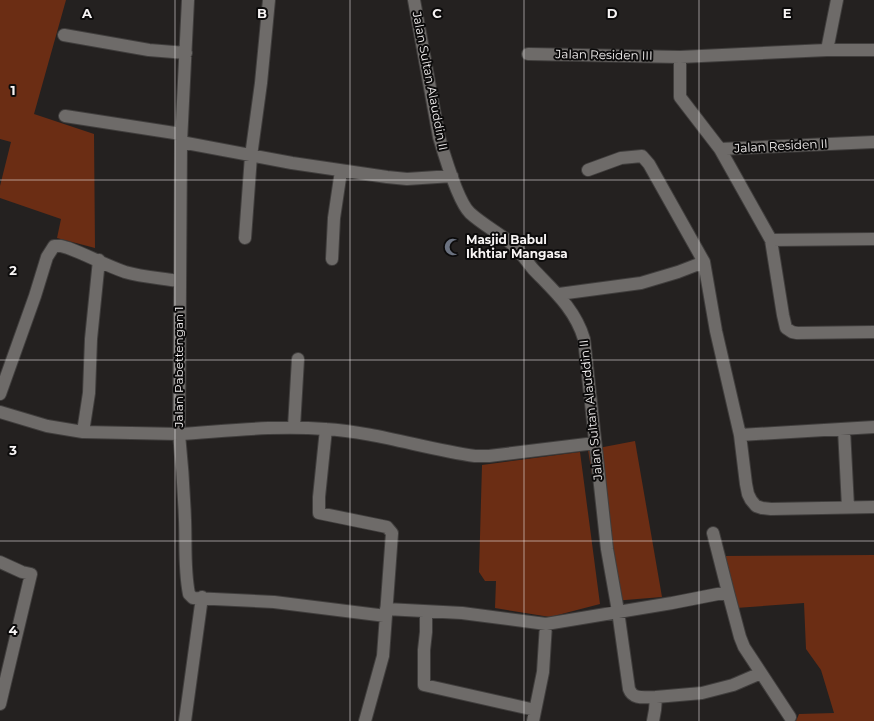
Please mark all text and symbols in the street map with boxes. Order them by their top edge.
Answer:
text: A [81,5,93,21]
text: B [257,5,267,21]
text: C [432,5,442,21]
text: D [607,5,618,21]
text: E [783,5,792,21]
street label: Jalan Sultan Alauddin II [409,9,451,152]
street label: Jalan Residen III [554,46,653,63]
text: 1 [10,82,16,98]
street label: Jalan Residen II [733,136,828,155]
place label: Masjid Babul Ikhtiar Mangasa [466,232,568,261]
mosque icon: Masjid Babul Ikhtiar Mangasa [443,237,463,257]
text: 2 [9,262,17,278]
street label: Jalan Pabettengan 1 [171,306,186,429]
street label: Jalan Sultan Alauddin II [576,339,605,482]
text: 3 [8,442,17,458]
text: 4 [9,622,18,638]

